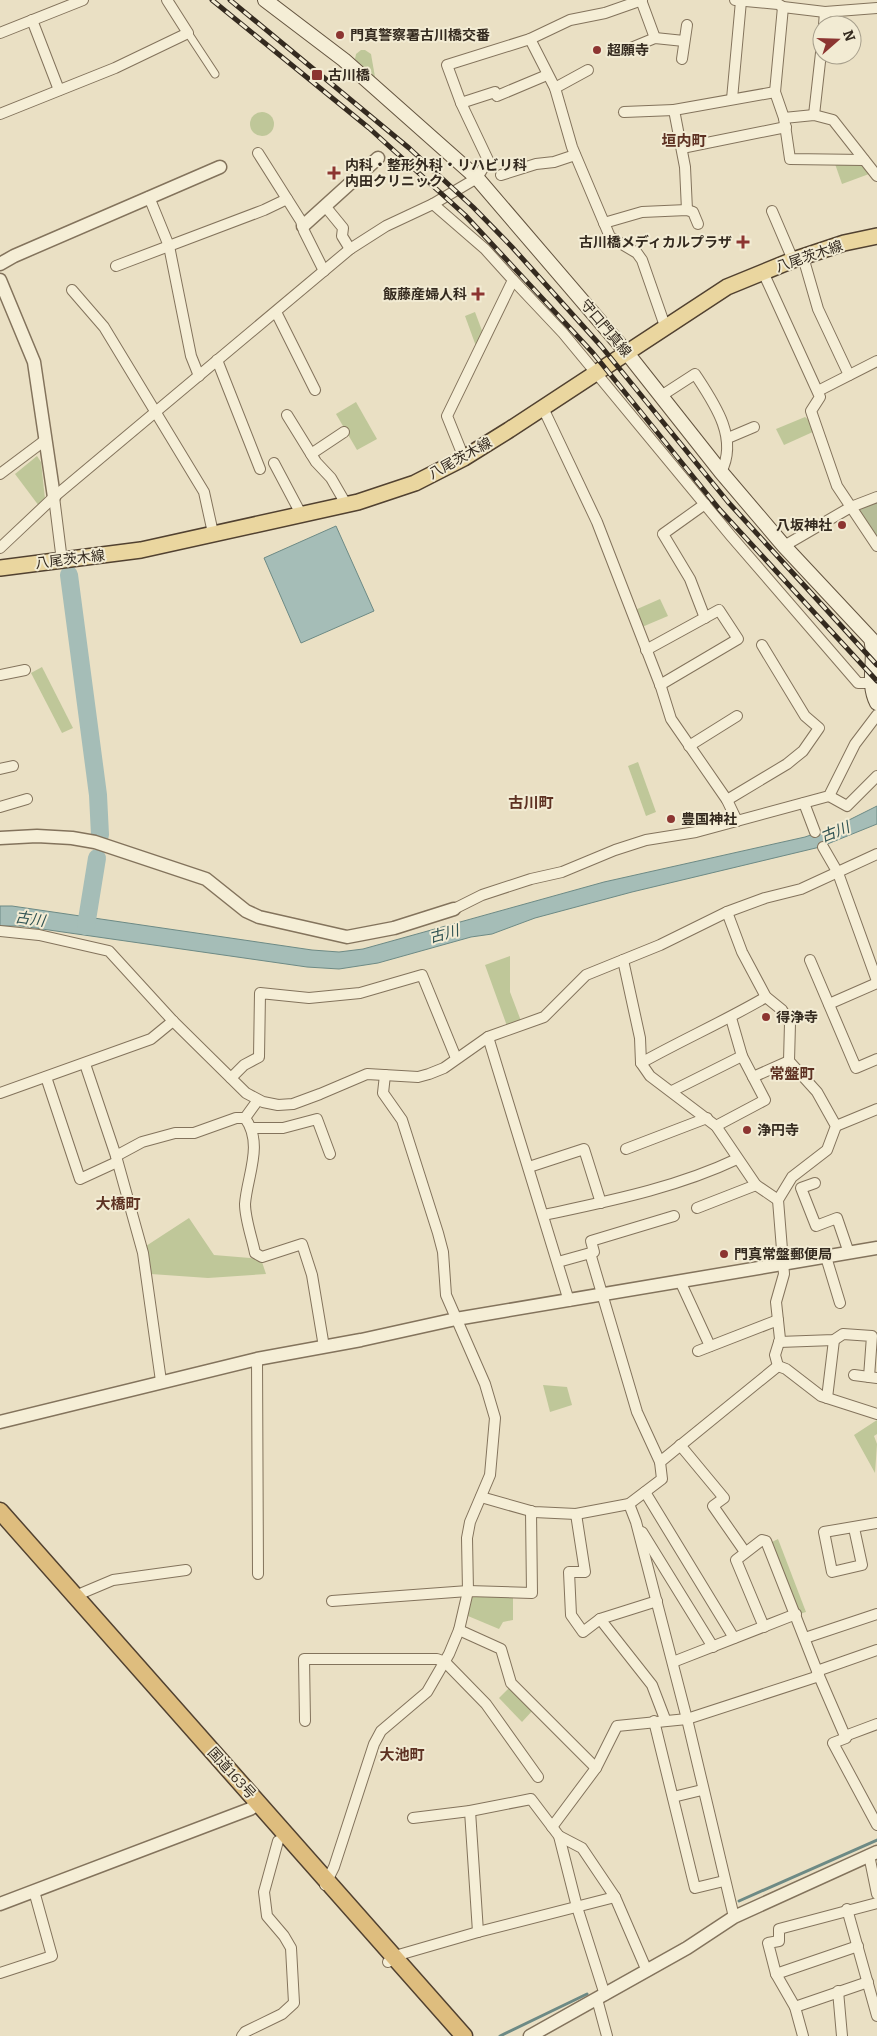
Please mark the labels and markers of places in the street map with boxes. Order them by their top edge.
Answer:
place label: 門真警察署古川橋交番 [350,27,490,44]
marker: 門真警察署古川橋交番 [334,29,346,41]
place label: 超願寺 [607,42,649,59]
marker: 超願寺 [591,44,603,56]
place label: 古川橋 [328,67,370,84]
marker: 古川橋 [310,68,324,82]
place label: 内科・整形外科・リハビリ科 内田クリニック [345,157,527,190]
marker: 内科・整形外科・リハビリ科 内田クリニック [327,166,341,180]
place label: 古川橋メディカルプラザ [579,234,732,251]
marker: 古川橋メディカルプラザ [736,235,750,249]
place label: 飯藤産婦人科 [383,286,467,303]
marker: 飯藤産婦人科 [471,287,485,301]
place label: 八坂神社 [776,517,832,534]
marker: 八坂神社 [836,519,848,531]
place label: 豊国神社 [681,811,737,828]
marker: 豊国神社 [665,813,677,825]
place label: 得浄寺 [776,1009,818,1026]
marker: 得浄寺 [760,1011,772,1023]
place label: 浄円寺 [757,1122,799,1139]
marker: 浄円寺 [741,1124,753,1136]
place label: 門真常盤郵便局 [734,1246,832,1263]
marker: 門真常盤郵便局 [718,1248,730,1260]

